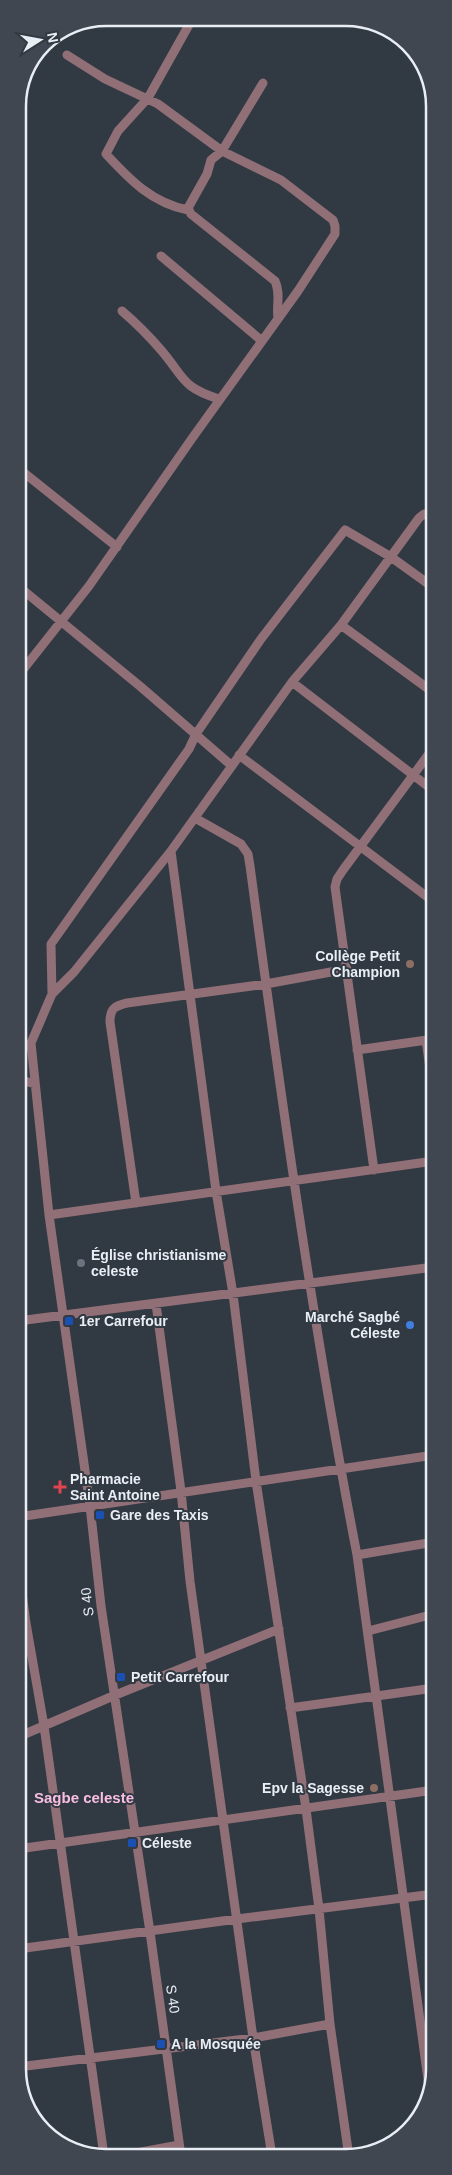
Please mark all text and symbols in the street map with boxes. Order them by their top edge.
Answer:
north arrow [15,15,65,65]
text: N [44,31,62,44]
place label: Collège Petit Champion [315,948,400,980]
marker: Collège Petit Champion [404,958,416,970]
place label: Église christianisme celeste [91,1247,227,1279]
marker: Église christianisme celeste [75,1257,87,1269]
place label: Marché Sagbé Céleste [305,1309,400,1341]
place label: 1er Carrefour [79,1313,168,1329]
marker: 1er Carrefour [63,1315,75,1327]
marker: Marché Sagbé Céleste [404,1319,416,1331]
place label: Pharmacie Saint Antoine [70,1471,160,1503]
marker: Pharmacie Saint Antoine [54,1481,66,1493]
place label: Gare des Taxis [110,1507,209,1523]
marker: Gare des Taxis [94,1509,106,1521]
street label: S 40 [77,1587,97,1617]
place label: Petit Carrefour [131,1669,230,1685]
marker: Petit Carrefour [115,1671,127,1683]
place label: Epv la Sagesse [262,1780,364,1796]
marker: Epv la Sagesse [368,1782,380,1794]
district label: Sagbe celeste [34,1789,134,1806]
place label: Céleste [142,1835,192,1851]
marker: Céleste [126,1837,138,1849]
street label: S 40 [163,1984,183,2015]
place label: A la Mosquée [171,2036,261,2052]
marker: A la Mosquée [155,2038,167,2050]

